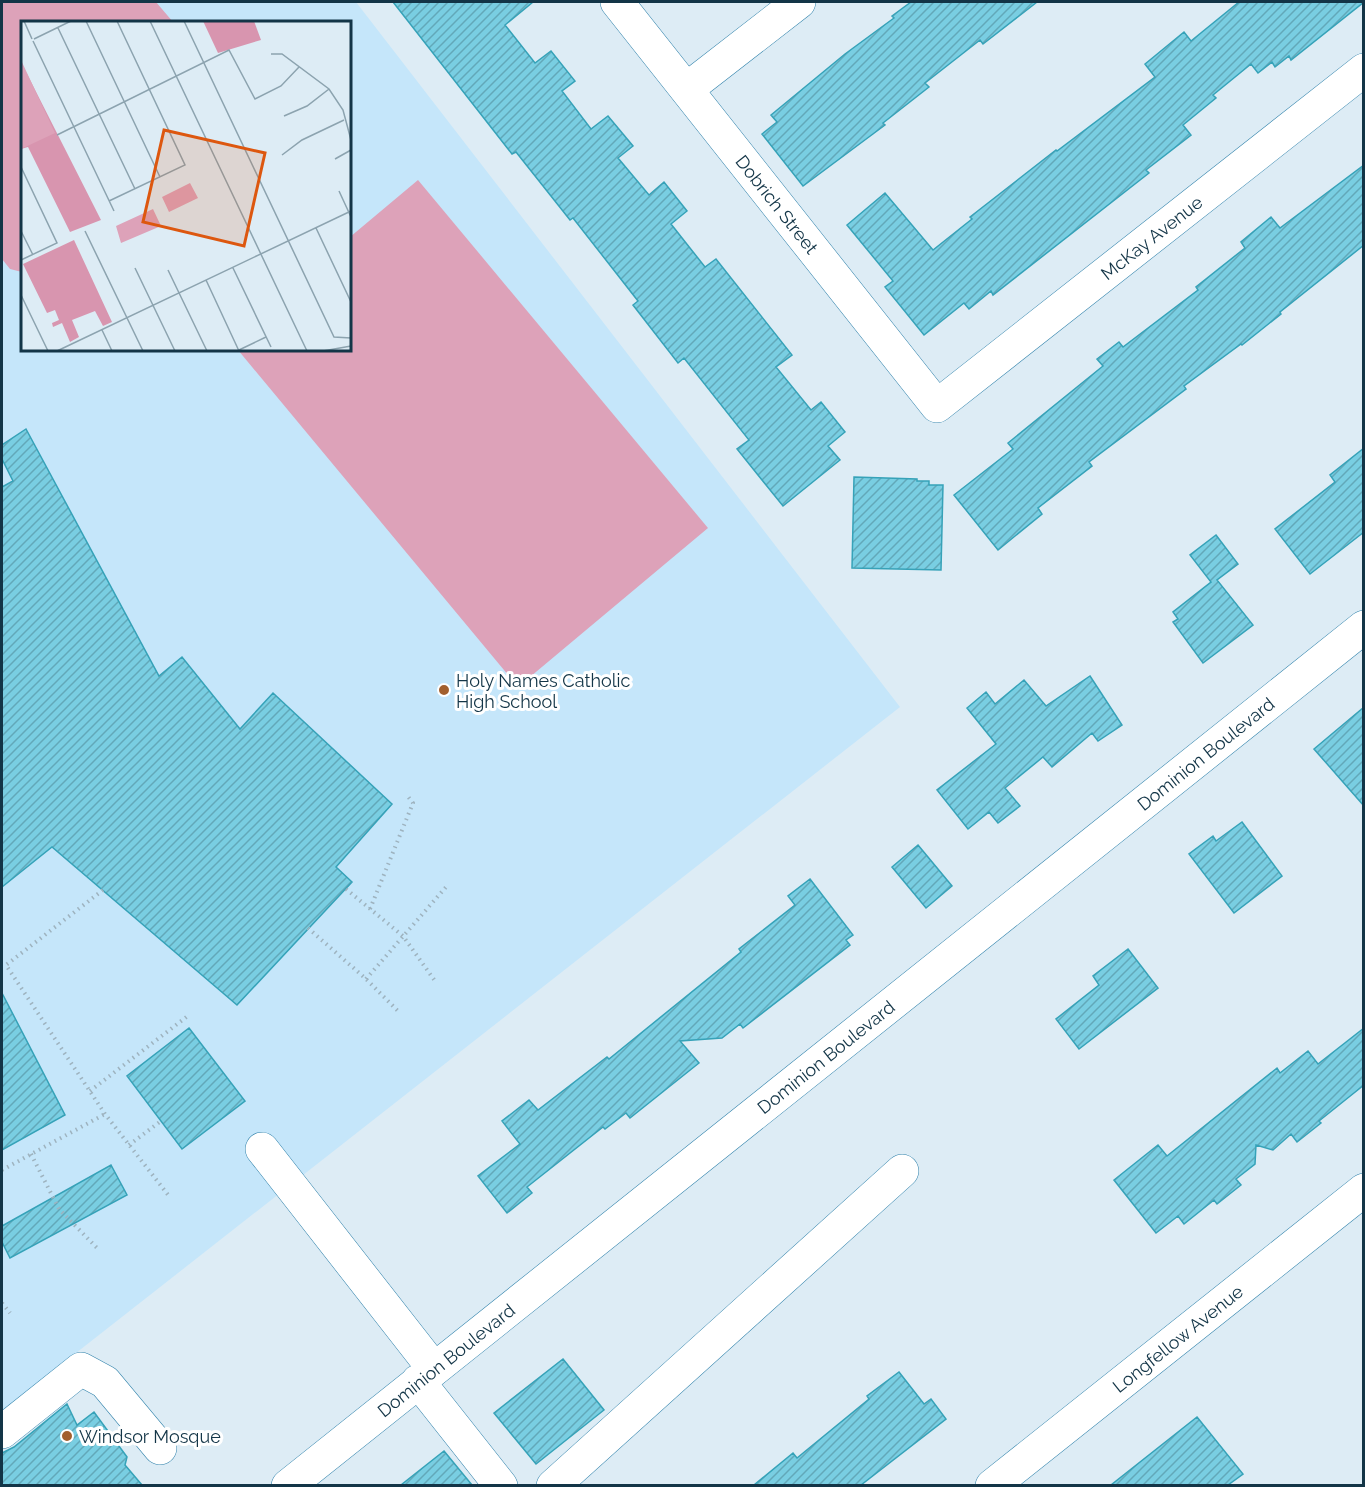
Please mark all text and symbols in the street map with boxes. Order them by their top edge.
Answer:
inset map [21,21,351,351]
street label: Dobrich Street [732,151,823,258]
street label: McKay Avenue [1096,191,1206,284]
place label: Holy Names Catholic High School [456,670,630,712]
marker: Holy Names Catholic High School [437,683,451,697]
street label: Dominion Boulevard [1133,692,1278,815]
street label: Dominion Boulevard [753,996,898,1118]
street label: Longfellow Avenue [1108,1280,1247,1397]
street label: Dominion Boulevard [373,1299,519,1421]
place label: Windsor Mosque [79,1426,221,1447]
marker: Windsor Mosque [60,1429,74,1443]

